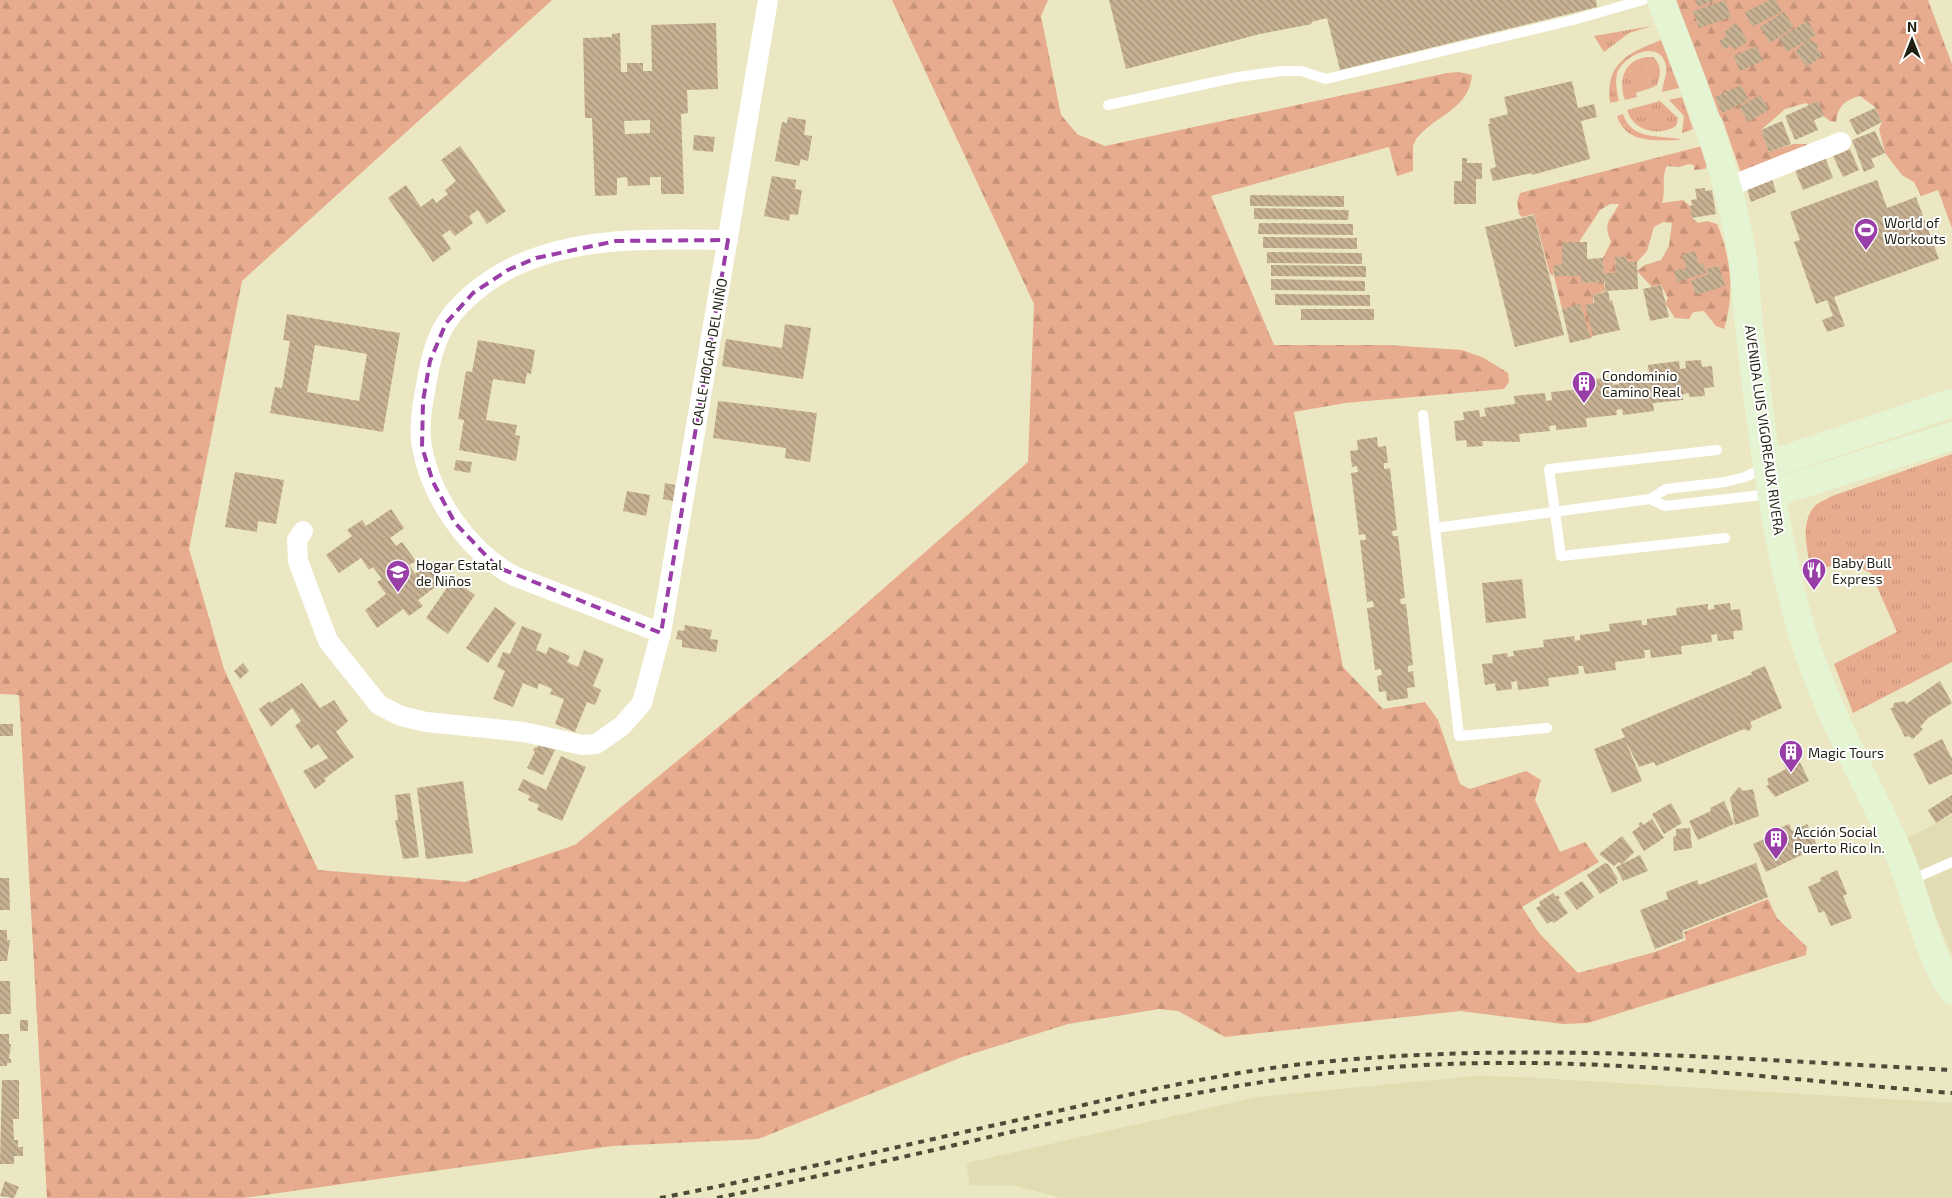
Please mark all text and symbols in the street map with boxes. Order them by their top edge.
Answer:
north arrow [1887,15,1937,65]
text: N [1907,18,1917,35]
place label: World of Workouts [1884,214,1946,247]
sports icon: World of Workouts [1853,217,1879,251]
street label: CALLE HOGAR DEL NIÑO [688,277,730,427]
street label: AVENIDA LUIS VIGOREAUX RIVERA [1742,324,1788,536]
place label: Condominio Camino Real [1602,367,1681,400]
building icon: Condominio Camino Real [1571,370,1597,404]
place label: Baby Bull Express [1832,554,1892,587]
place label: Hogar Estatal de Niños [416,556,503,589]
restaurant icon: Baby Bull Express [1801,557,1827,591]
school or university icon: Hogar Estatal de Niños [385,559,411,593]
building icon: Magic Tours [1778,739,1804,773]
place label: Magic Tours [1808,744,1884,761]
place label: Acción Social Puerto Rico In. [1794,823,1885,856]
building icon: Acción Social Puerto Rico In. [1763,826,1789,860]

